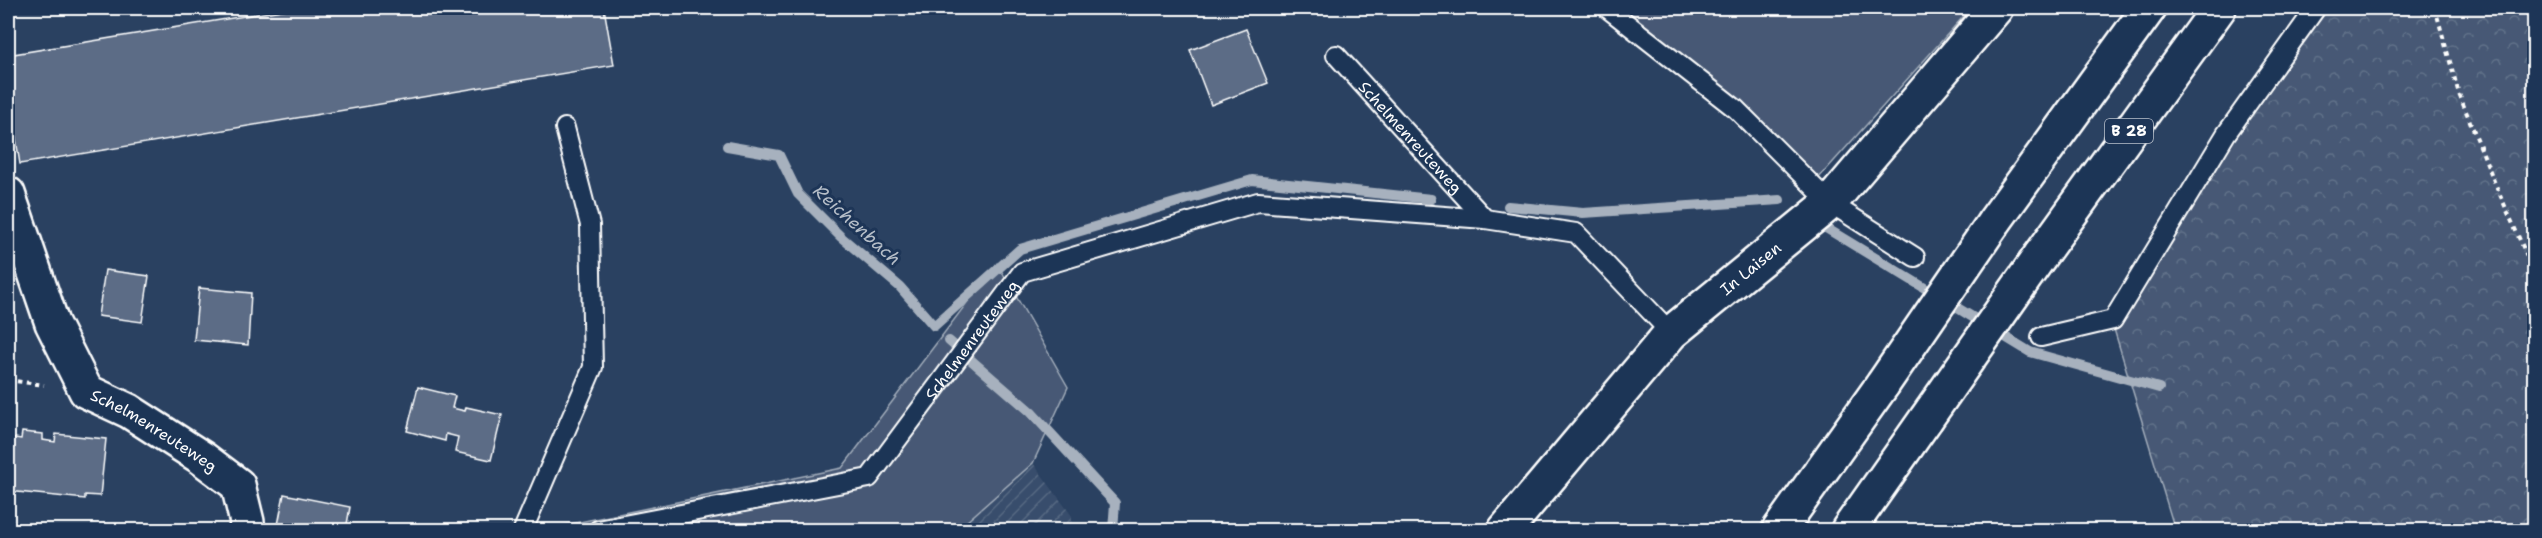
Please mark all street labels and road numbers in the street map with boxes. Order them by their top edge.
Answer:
street label: Schelmenreuteweg [1354,77,1467,198]
road number: B 28 [2105,119,2153,143]
street label: In Laisen [1715,237,1785,299]
street label: Schelmenreuteweg [920,275,1023,404]
street label: Schelmenreuteweg [87,384,222,477]

